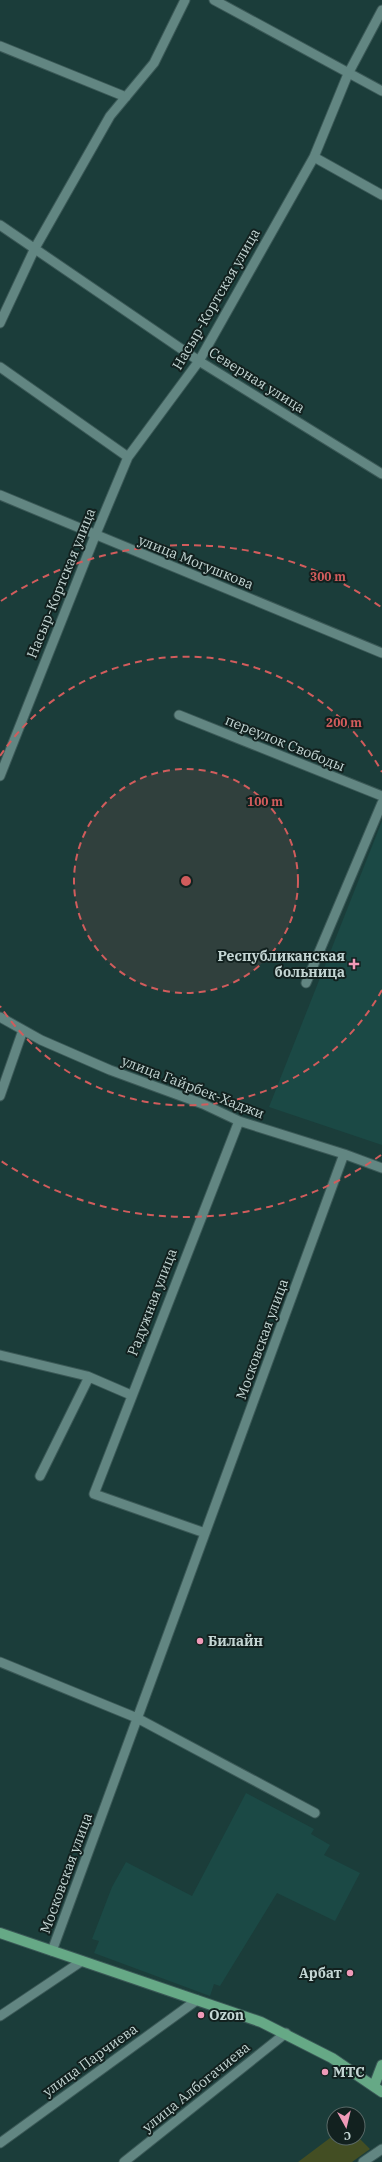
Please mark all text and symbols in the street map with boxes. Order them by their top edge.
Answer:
street label: Насыр-Кортская улица [168,225,264,373]
street label: Северная улица [206,343,309,417]
street label: Насыр-Кортская улица [23,505,100,661]
street label: улица Могушкова [136,531,257,593]
text: 300 m [310,569,346,584]
street label: переулок Свободы [222,711,348,775]
text: 200 m [326,715,362,730]
text: 100 m [247,794,283,809]
centre of rings [179,874,193,888]
place label: Республиканская больница [217,947,345,981]
marker: Республиканская больница [348,958,360,970]
street label: улица Гайрбек-Хаджи [119,1051,267,1123]
street label: Радужная улица [123,1246,181,1358]
street label: Московская улица [232,1276,292,1402]
place label: Билайн [208,1632,263,1650]
marker: Билайн [195,1636,205,1646]
street label: Московская улица [36,1810,96,1936]
place label: Арбат [299,1964,342,1982]
marker: Арбат [345,1968,355,1978]
place label: Ozon [209,2006,244,2024]
marker: Ozon [196,2010,206,2020]
street label: улица Парчиева [39,2019,141,2100]
street label: улица Албогачиева [138,2038,254,2136]
place label: МТС [333,2063,364,2081]
marker: МТС [320,2067,330,2077]
north arrow [326,2106,366,2146]
text: С [343,2128,352,2143]

